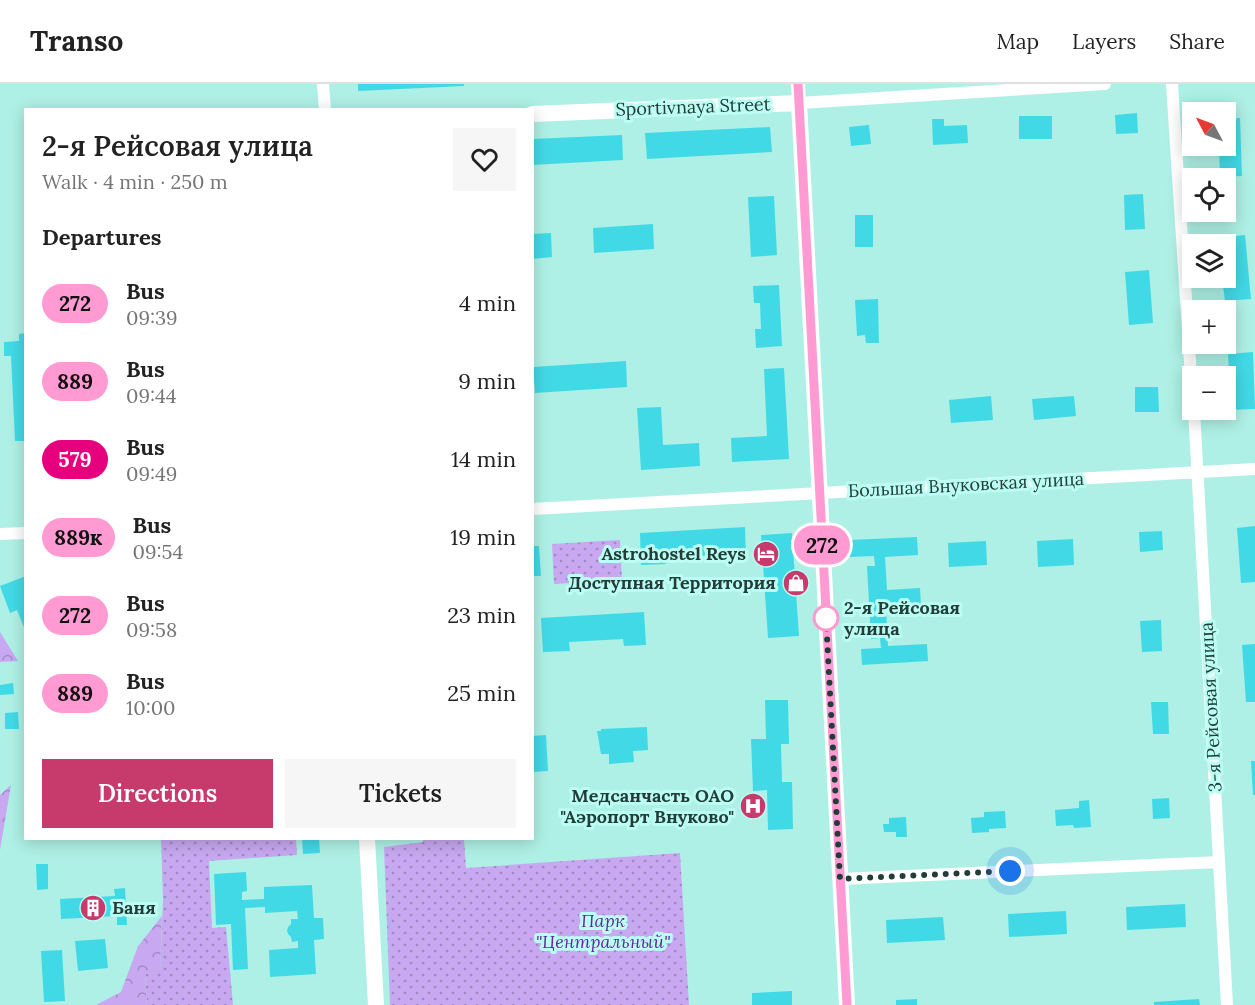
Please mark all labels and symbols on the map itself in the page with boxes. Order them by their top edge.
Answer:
street label: Sportivnaya Street [615,92,771,121]
north arrow [1182,102,1236,156]
street label: Большая Внуковская улица [847,467,1085,502]
line badge: 272 [788,526,856,564]
hotel icon: Astrohostel Reys [751,539,781,569]
place label: Astrohostel Reys [601,542,746,565]
shop icon: Доступная Территория [781,568,811,598]
place label: Доступная Территория [568,571,776,594]
place label: 2-я Рейсовая улица [844,596,960,640]
marker: 2-я Рейсовая улица [813,605,839,631]
street label: 3-я Рейсовая улица [1195,621,1226,793]
place label: Медсанчасть ОАО "Аэропорт Внуково" [560,784,734,828]
hospital icon: Медсанчасть ОАО "Аэропорт Внуково" [738,791,768,821]
your location [995,856,1025,886]
building icon: Баня [78,893,108,923]
place label: Баня [112,896,156,919]
park label: Парк "Центральный" [536,909,670,953]

